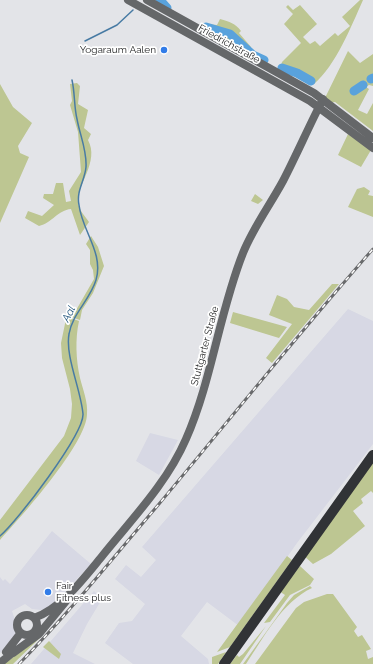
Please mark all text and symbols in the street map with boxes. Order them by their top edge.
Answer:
street label: Friedrichstraße [196,22,262,66]
place label: Yogaraum Aalen [80,44,156,56]
marker: Yogaraum Aalen [159,45,169,55]
water label: Aal [59,304,79,324]
street label: Stuttgarter Straße [189,305,221,387]
place label: Fair Fitness plus [56,580,111,604]
marker: Fair Fitness plus [43,587,53,597]

